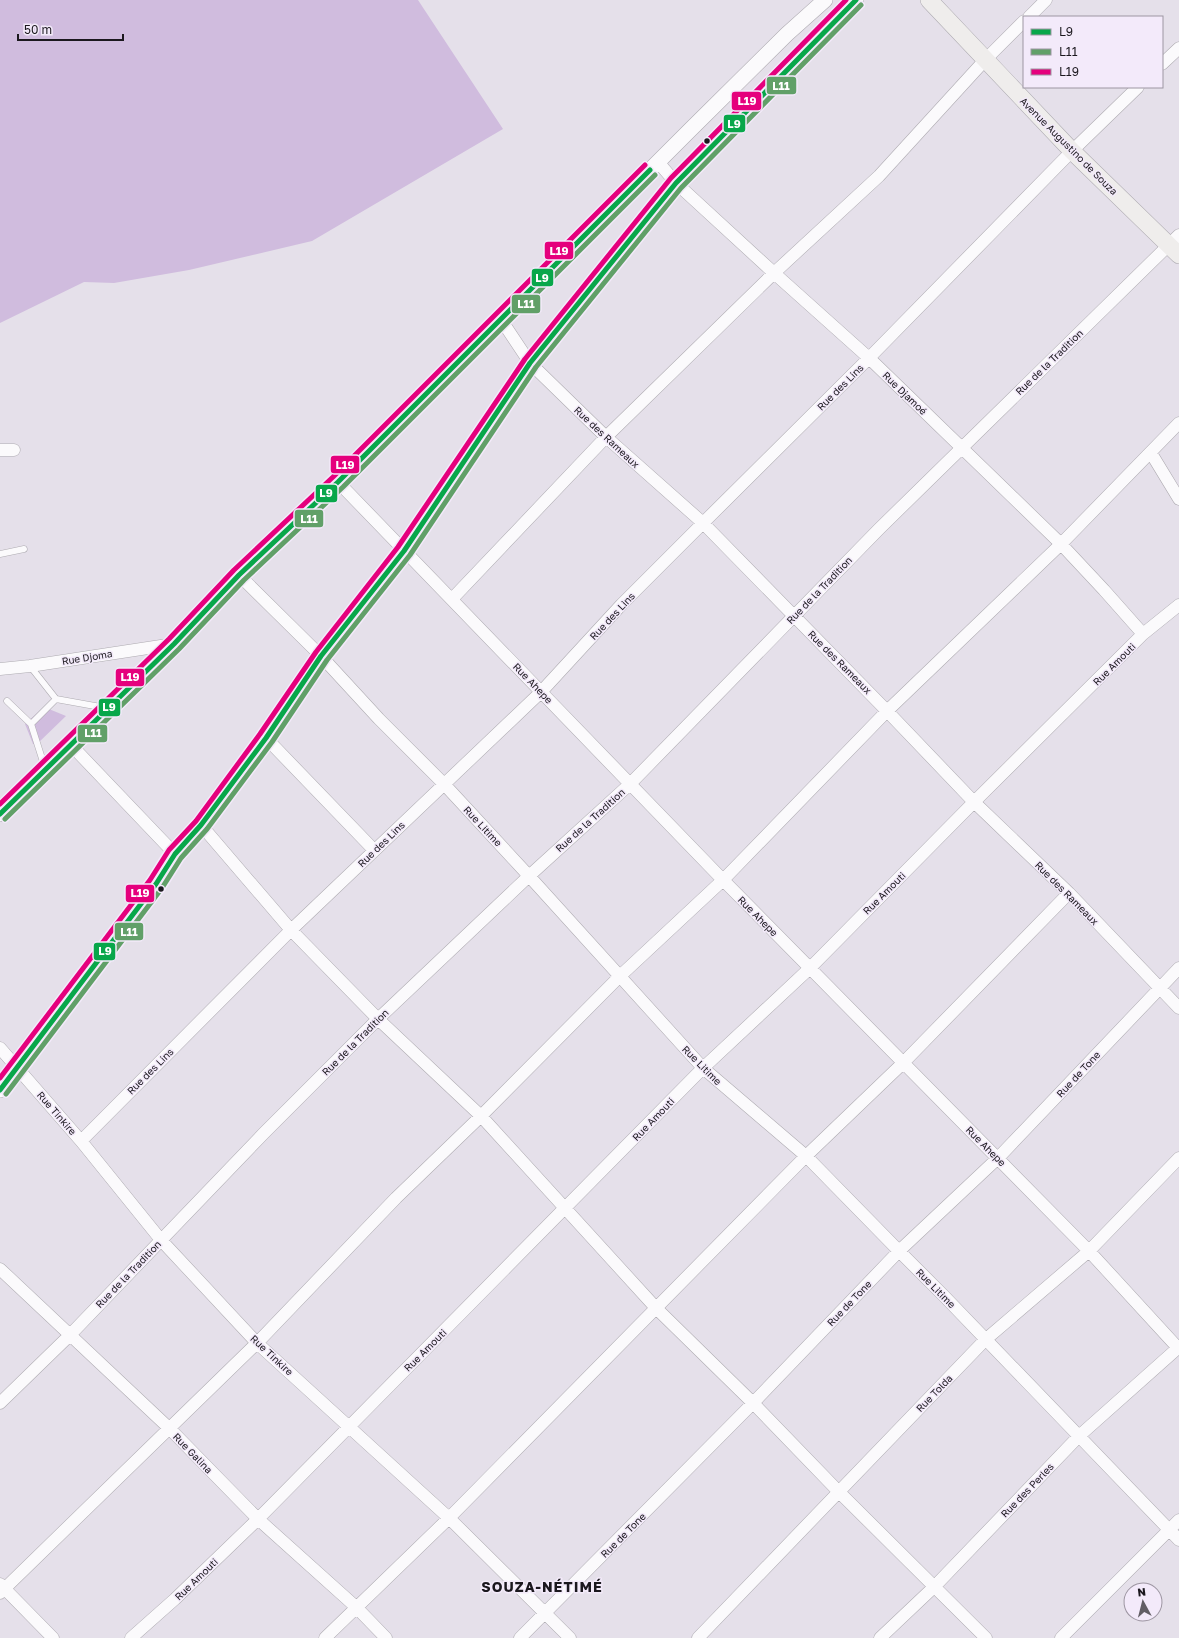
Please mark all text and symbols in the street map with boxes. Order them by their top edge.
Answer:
scale bar [18,16,123,42]
legend [1023,16,1163,88]
text: 50 m [24,22,52,37]
text: L9 [1059,24,1073,39]
text: L11 [1059,44,1078,59]
text: L19 [1059,64,1079,79]
line badge: L11 [766,76,797,95]
text: L11 [772,79,790,92]
line badge: L19 [731,91,762,111]
text: L19 [738,94,756,107]
street label: Avenue Augustino de Souza [1018,95,1120,197]
line badge: L9 [723,114,746,133]
text: L9 [727,117,741,130]
unlabelled marker [702,136,712,146]
line badge: L19 [544,241,574,260]
text: L19 [550,244,568,257]
line badge: L9 [531,268,554,287]
text: L9 [535,271,549,284]
line badge: L11 [511,294,541,314]
text: L11 [517,297,535,310]
street label: Rue de la Tradition [1013,327,1085,397]
street label: Rue des Lins [814,361,866,413]
street label: Rue Djamoé [880,369,930,417]
street label: Rue des Rameaux [572,404,643,471]
line badge: L19 [330,455,360,474]
text: L19 [336,458,354,471]
line badge: L9 [315,484,338,503]
text: L9 [319,486,333,499]
line badge: L11 [294,509,324,528]
text: L11 [300,512,318,525]
street label: Rue de la Tradition [784,554,854,626]
street label: Rue des Lins [587,590,637,642]
street label: Rue des Rameaux [806,628,875,697]
street label: Rue Amouti [1090,640,1138,688]
street label: Rue Djoma [61,647,113,667]
street label: Rue Ahepe [511,660,555,706]
line badge: L19 [115,668,145,687]
text: L19 [121,670,139,683]
line badge: L9 [98,698,121,717]
text: L9 [102,700,116,713]
line badge: L11 [77,724,108,743]
text: L11 [84,726,102,739]
street label: Rue de la Tradition [553,786,627,854]
street label: Rue Litime [461,803,505,849]
street label: Rue des Lins [355,819,407,869]
street label: Rue des Rameaux [1033,859,1102,928]
street label: Rue Amouti [860,869,908,917]
line badge: L19 [125,884,155,903]
unlabelled marker [156,884,166,894]
text: L19 [131,886,149,899]
street label: Rue Ahepe [736,894,781,939]
line badge: L11 [114,922,144,941]
text: L11 [120,925,138,938]
line badge: L9 [93,942,116,961]
text: L9 [98,944,112,957]
street label: Rue de la Tradition [319,1006,391,1078]
street label: Rue Litime [680,1043,724,1087]
street label: Rue des Lins [124,1045,176,1097]
street label: Rue de Tone [1054,1048,1103,1100]
street label: Rue Tinkire [35,1089,79,1137]
street label: Rue Amouti [629,1095,677,1143]
street label: Rue Ahepe [964,1124,1009,1169]
street label: Rue de la Tradition [93,1238,163,1310]
street label: Rue Litime [914,1266,958,1310]
street label: Rue de Tone [824,1278,874,1328]
street label: Rue Amouti [401,1326,449,1374]
street label: Rue Tinkire [248,1332,296,1378]
street label: Rue Tolda [913,1372,955,1414]
street label: Rue Galina [171,1430,215,1476]
street label: Rue des Perles [998,1460,1056,1520]
street label: Rue de Tone [598,1510,648,1560]
street label: Rue Amouti [172,1555,220,1603]
district label: SOUZA-NÉTIMÉ [481,1578,603,1595]
north arrow [1123,1582,1163,1622]
text: N [1137,1585,1147,1599]

